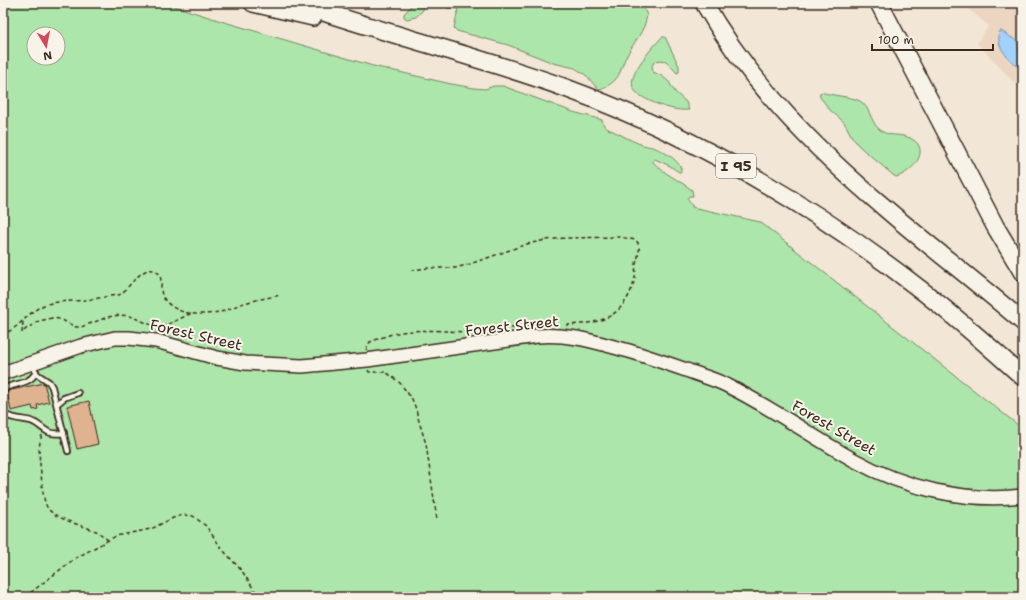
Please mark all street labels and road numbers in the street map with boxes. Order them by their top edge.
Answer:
road number: I 95 [716,154,756,178]
street label: Forest Street [464,311,560,341]
street label: Forest Street [148,315,244,355]
street label: Forest Street [788,396,880,460]

